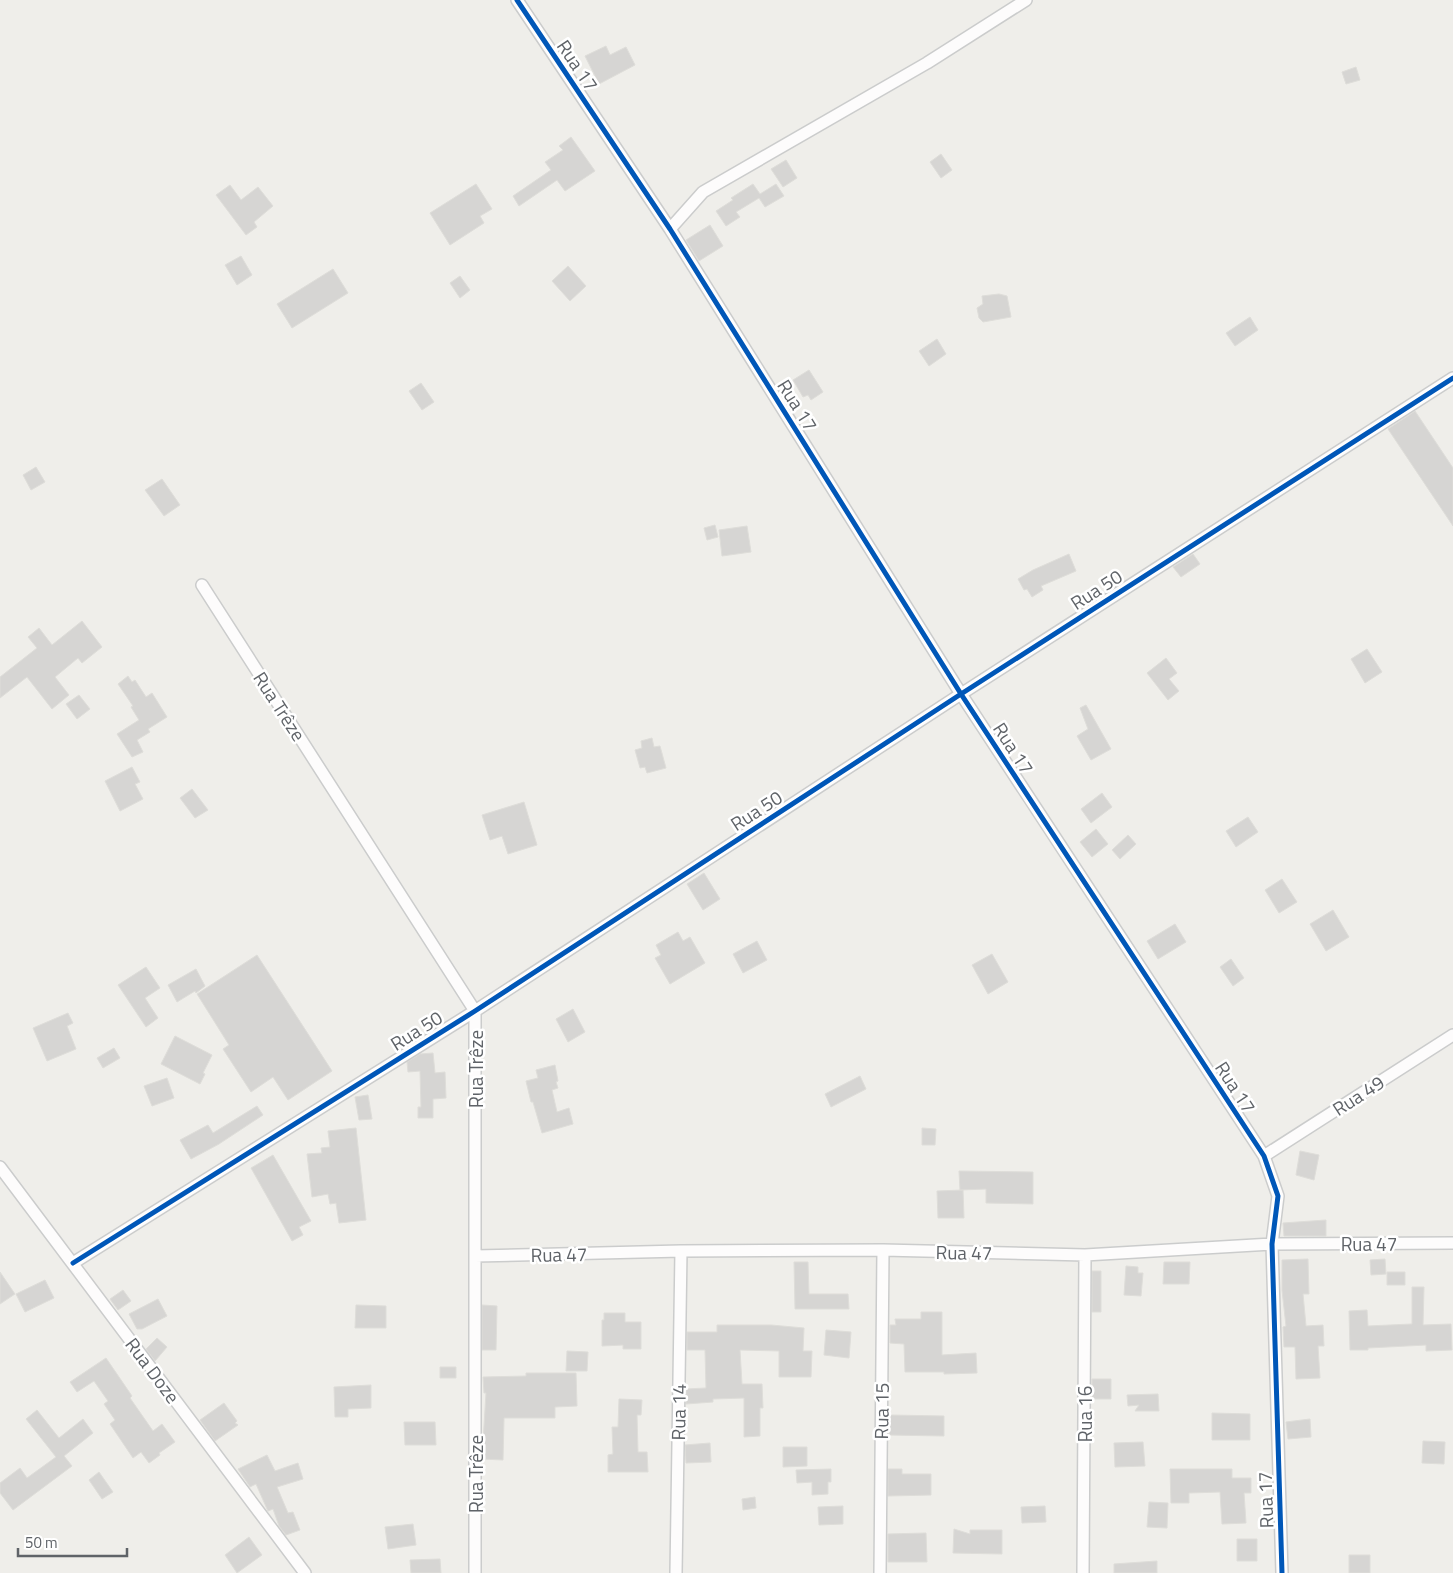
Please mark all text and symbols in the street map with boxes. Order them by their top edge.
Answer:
street label: Rua 17 [550,33,606,97]
street label: Rua 17 [771,373,825,437]
street label: Rua 50 [1064,561,1128,617]
street label: Rua Trêze [247,665,313,747]
street label: Rua 17 [986,716,1042,780]
street label: Rua 50 [724,782,788,838]
street label: Rua 50 [384,1003,448,1057]
street label: Rua Trêze [461,1030,490,1108]
street label: Rua 17 [1208,1055,1264,1119]
street label: Rua 49 [1326,1067,1390,1123]
street label: Rua 47 [1341,1229,1397,1258]
street label: Rua 47 [935,1237,993,1267]
street label: Rua 47 [530,1239,588,1269]
street label: Rua Doze [119,1331,187,1409]
street label: Rua 15 [866,1382,896,1440]
street label: Rua 14 [663,1383,693,1441]
street label: Rua 16 [1070,1386,1099,1442]
street label: Rua Trêze [461,1435,490,1513]
street label: Rua 17 [1250,1471,1280,1529]
scale bar [18,1526,126,1558]
text: 50 m [25,1531,58,1554]

